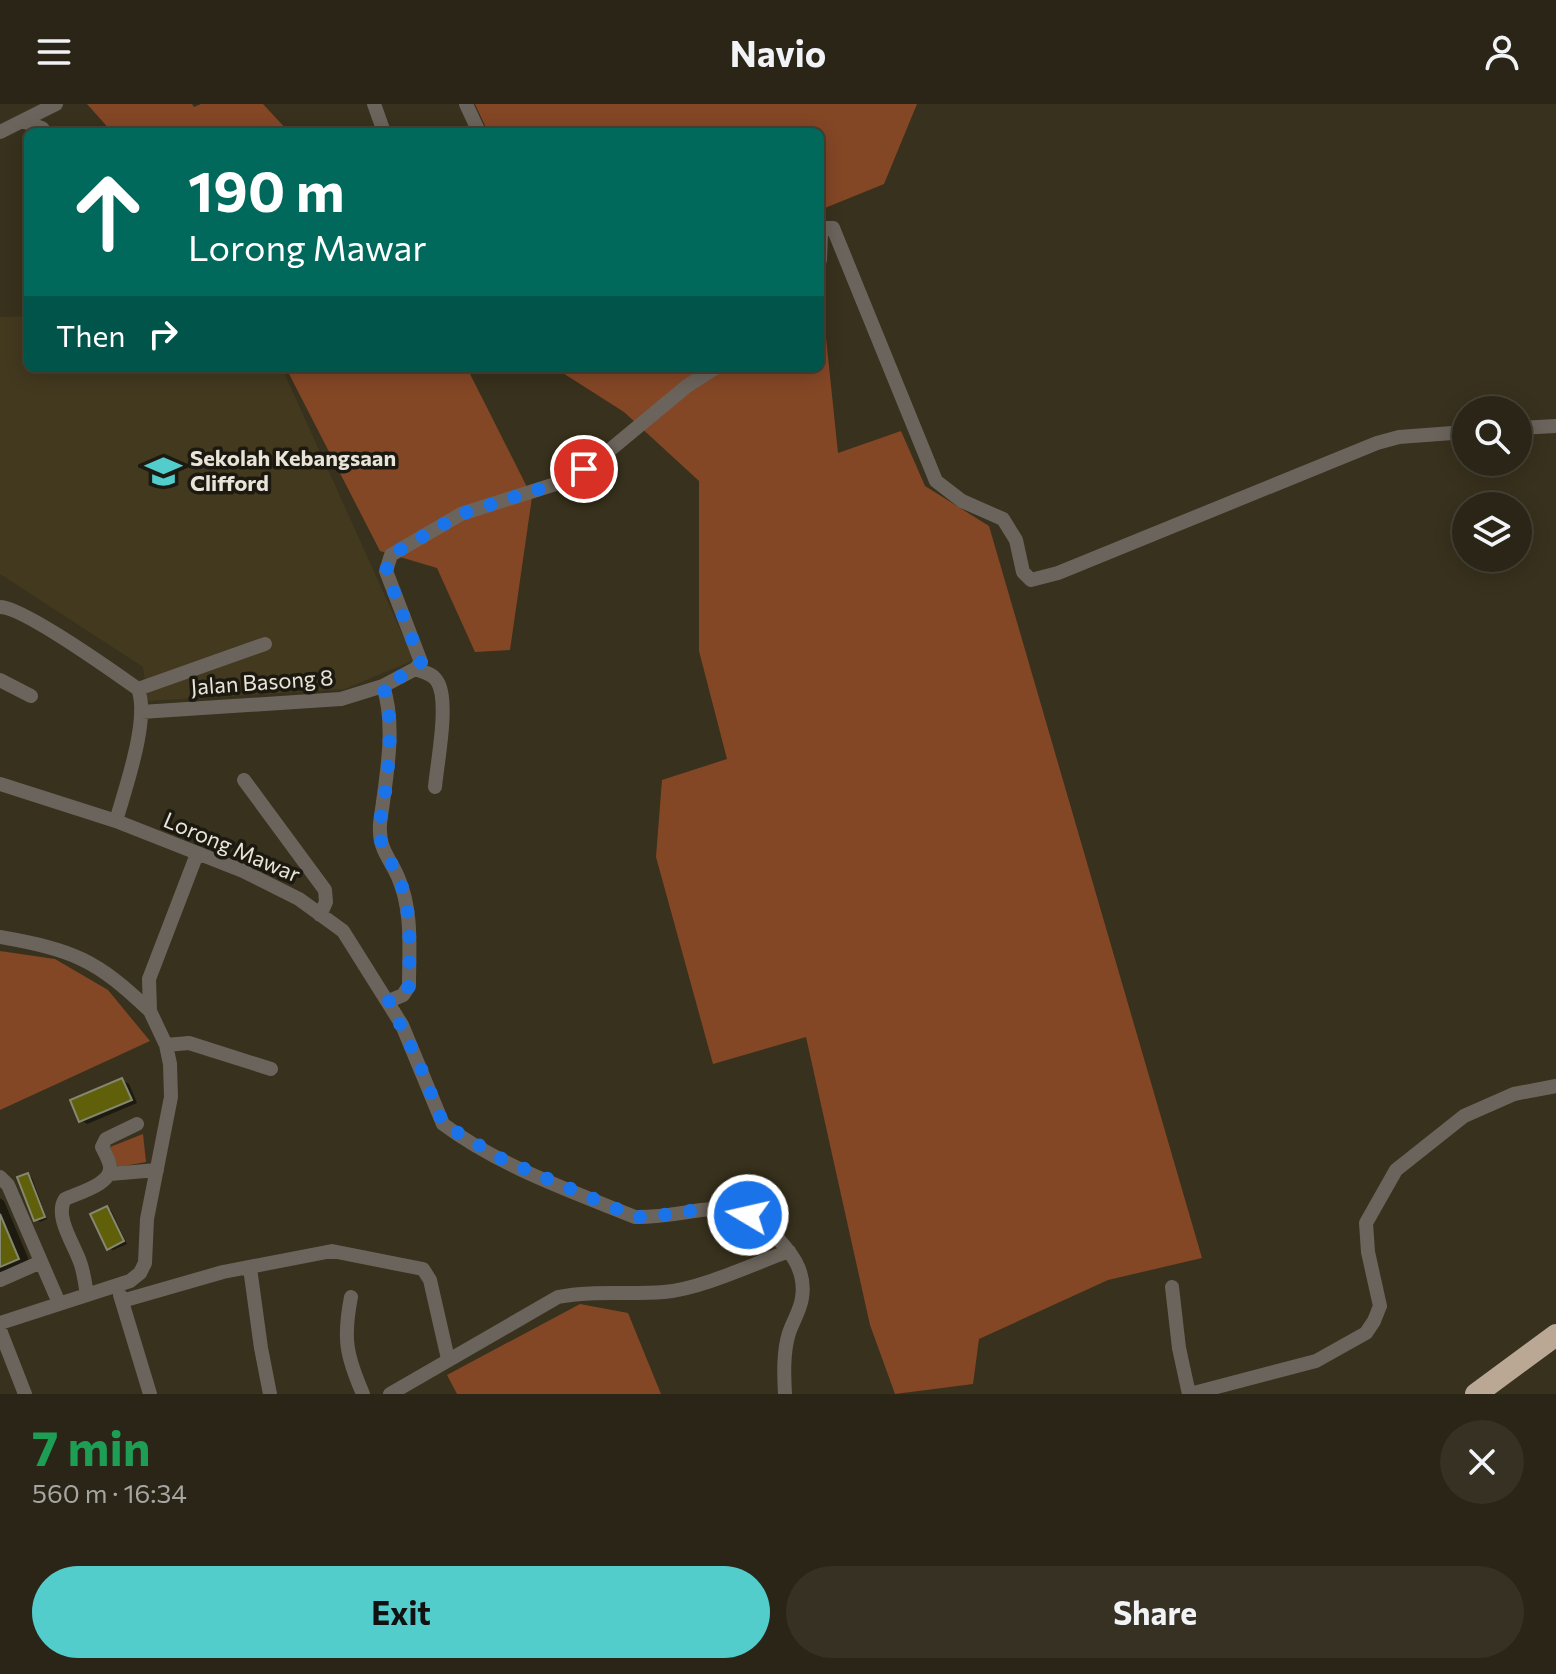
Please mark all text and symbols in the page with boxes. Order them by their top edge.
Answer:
icon: menu [32,30,76,74]
text: Navio [730,30,826,74]
icon: person [1480,30,1524,74]
text: 190 m [188,155,345,224]
icon: ahead [56,160,160,264]
text: Lorong Mawar [188,224,427,268]
icon: right [141,312,185,356]
text: Then [56,316,125,353]
map controls [1452,396,1532,572]
button: search [1452,396,1532,476]
pin [550,435,618,503]
place label: Sekolah Kebangsaan Clifford [190,444,396,496]
icon: arrive [562,447,606,491]
school or university icon: Sekolah Kebangsaan Clifford [145,452,183,490]
button: layers [1452,492,1532,572]
street label: Jalan Basong 8 [190,663,334,700]
street label: Lorong Mawar [160,806,305,888]
position arrow [706,1173,790,1257]
text: 7 min [32,1417,151,1476]
button: close [1440,1420,1524,1504]
text: 560 m · 16:34 [32,1477,187,1508]
button: Exit [32,1566,770,1658]
button: Share [786,1566,1524,1658]

